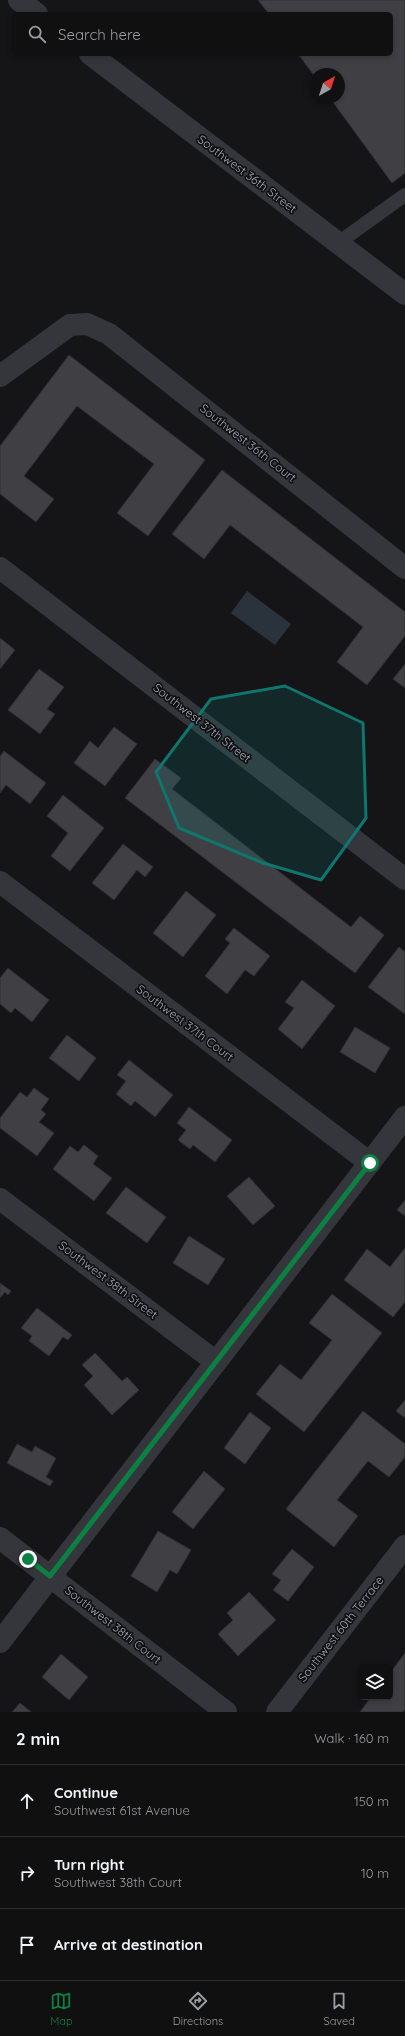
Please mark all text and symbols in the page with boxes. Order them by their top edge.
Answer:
search box [12,12,393,56]
icon: search [26,23,48,45]
text: Search here [58,25,141,44]
north arrow [309,68,345,104]
street label: Southwest 36th Street [195,131,300,216]
street label: Southwest 36th Court [197,400,299,485]
street label: Southwest 37th Street [150,680,254,765]
street label: Southwest 37th Court [134,981,237,1064]
route start [361,1154,379,1172]
street label: Southwest 38th Street [56,1237,161,1322]
route end [19,1550,37,1568]
street label: Southwest 60th Terrace [295,1573,387,1685]
street label: Southwest 38th Court [62,1582,164,1667]
map controls [357,1664,393,1700]
button: layers [357,1664,393,1700]
text: 2 min [16,1728,60,1749]
text: Walk · 160 m [314,1730,389,1746]
text: Continue [54,1783,118,1802]
icon: ahead [16,1790,38,1812]
text: 150 m [354,1793,389,1809]
text: Southwest 61st Avenue [54,1802,190,1818]
text: Turn right [54,1855,125,1874]
icon: right [16,1862,38,1884]
text: 10 m [361,1865,389,1881]
text: Southwest 38th Court [54,1874,182,1890]
icon: arrive [16,1934,38,1956]
text: Arrive at destination [54,1935,203,1954]
tab: Map [50,1990,73,2028]
tab: Directions [173,1990,223,2028]
tab: Saved [323,1990,355,2028]

